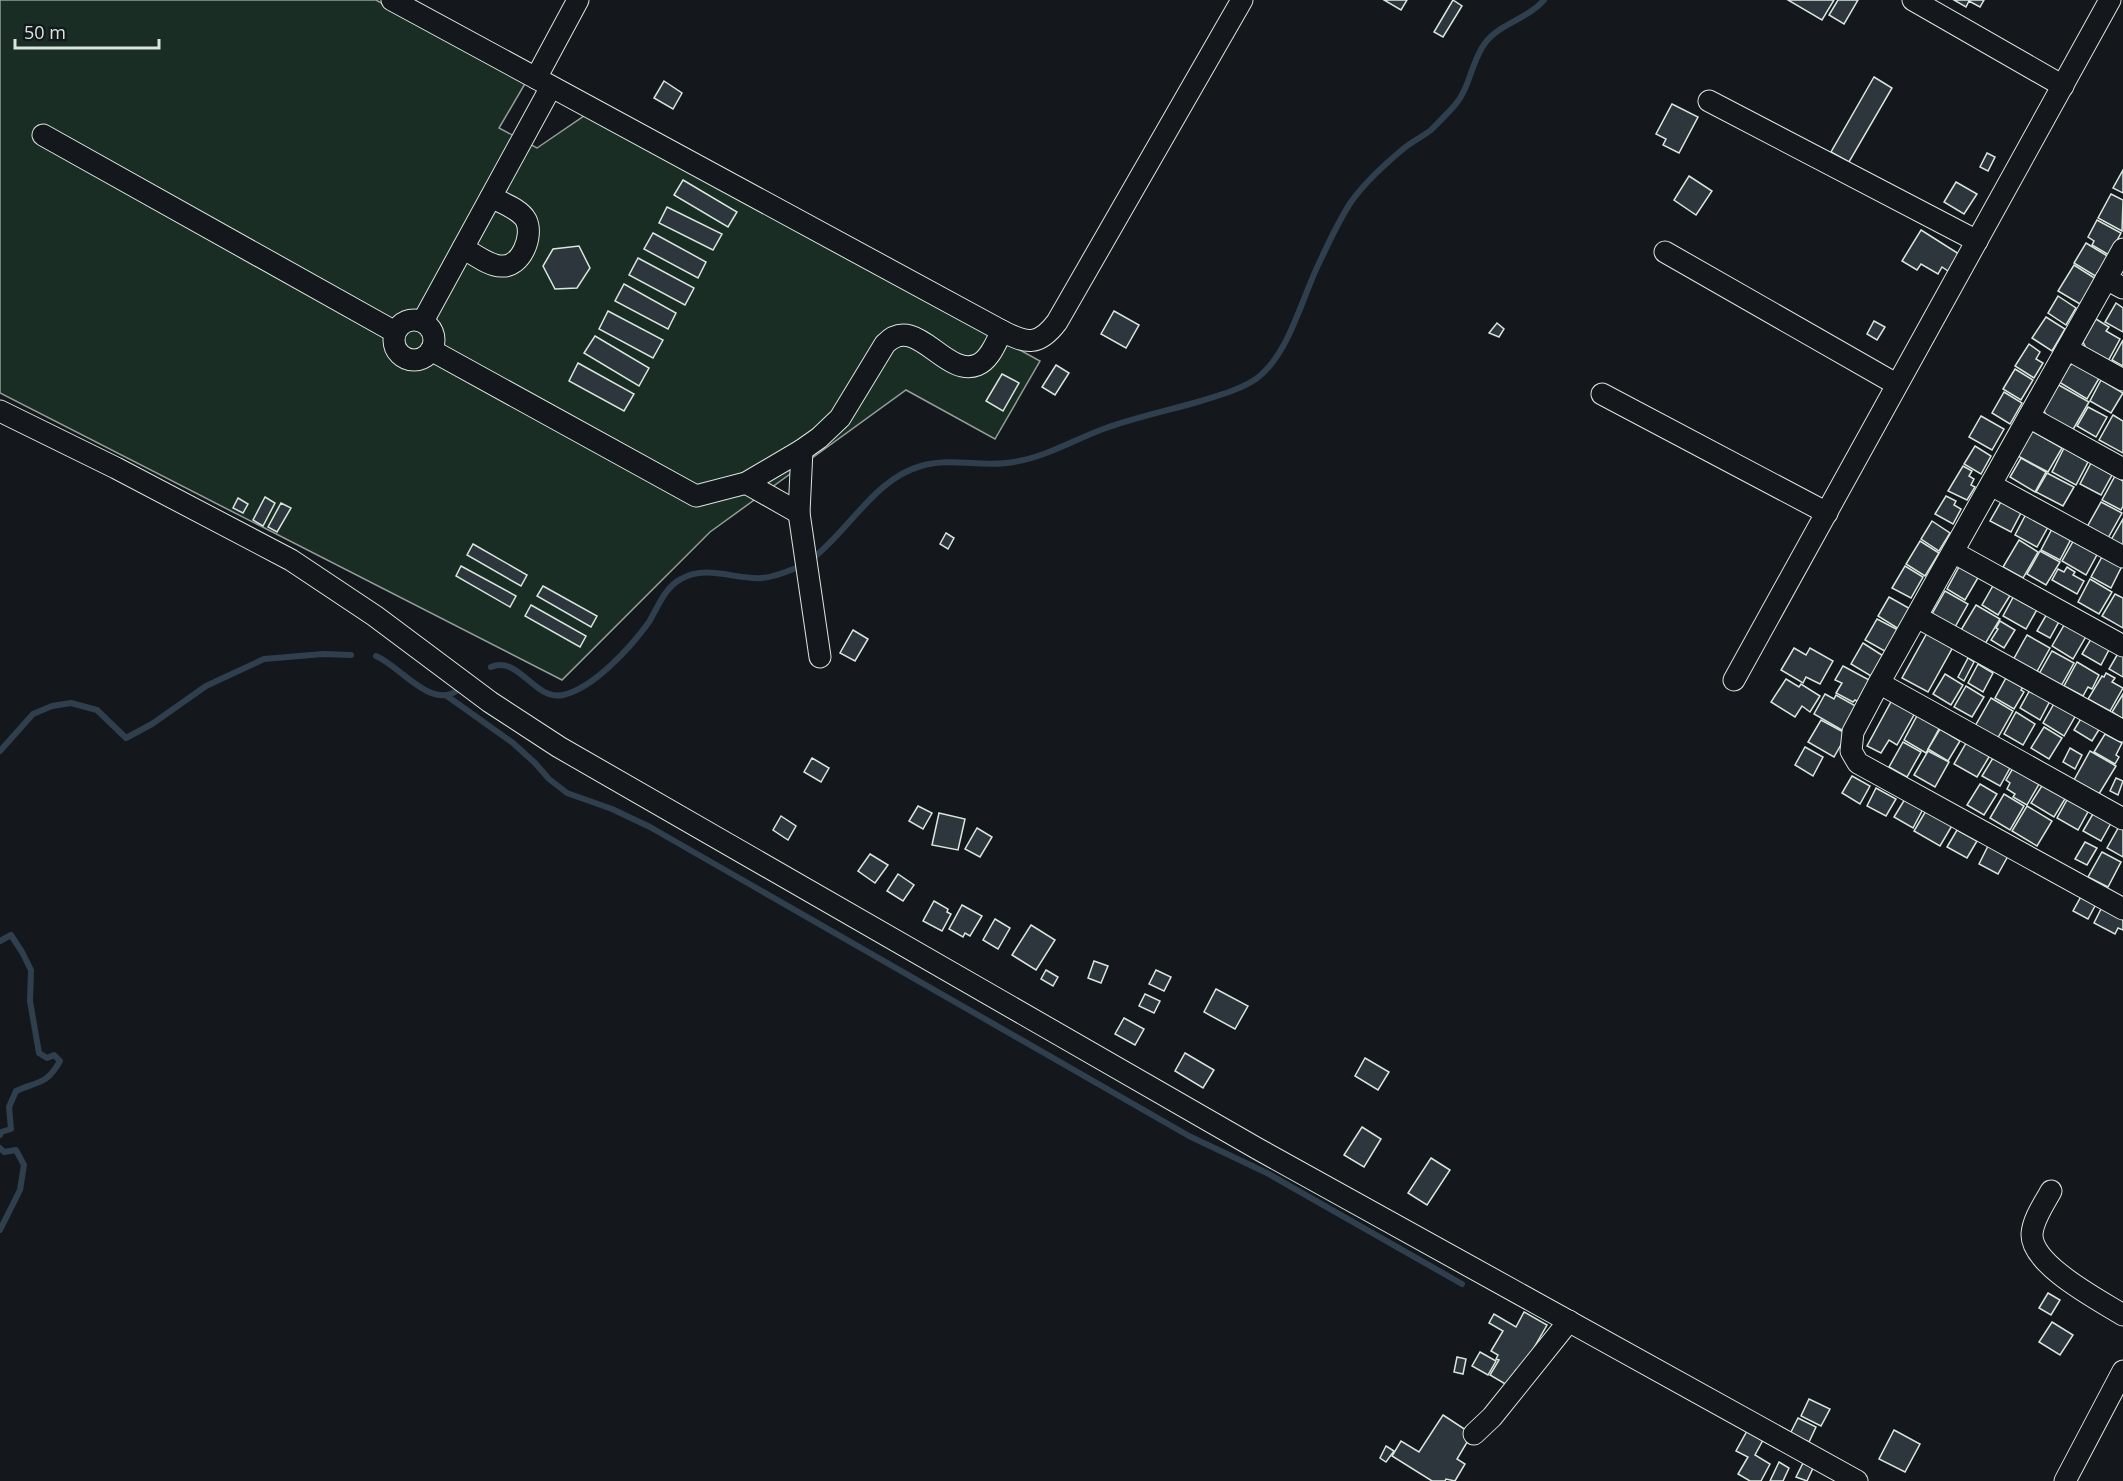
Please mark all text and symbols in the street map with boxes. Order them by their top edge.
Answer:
scale bar [15,12,159,50]
text: 50 m [24,20,66,44]

